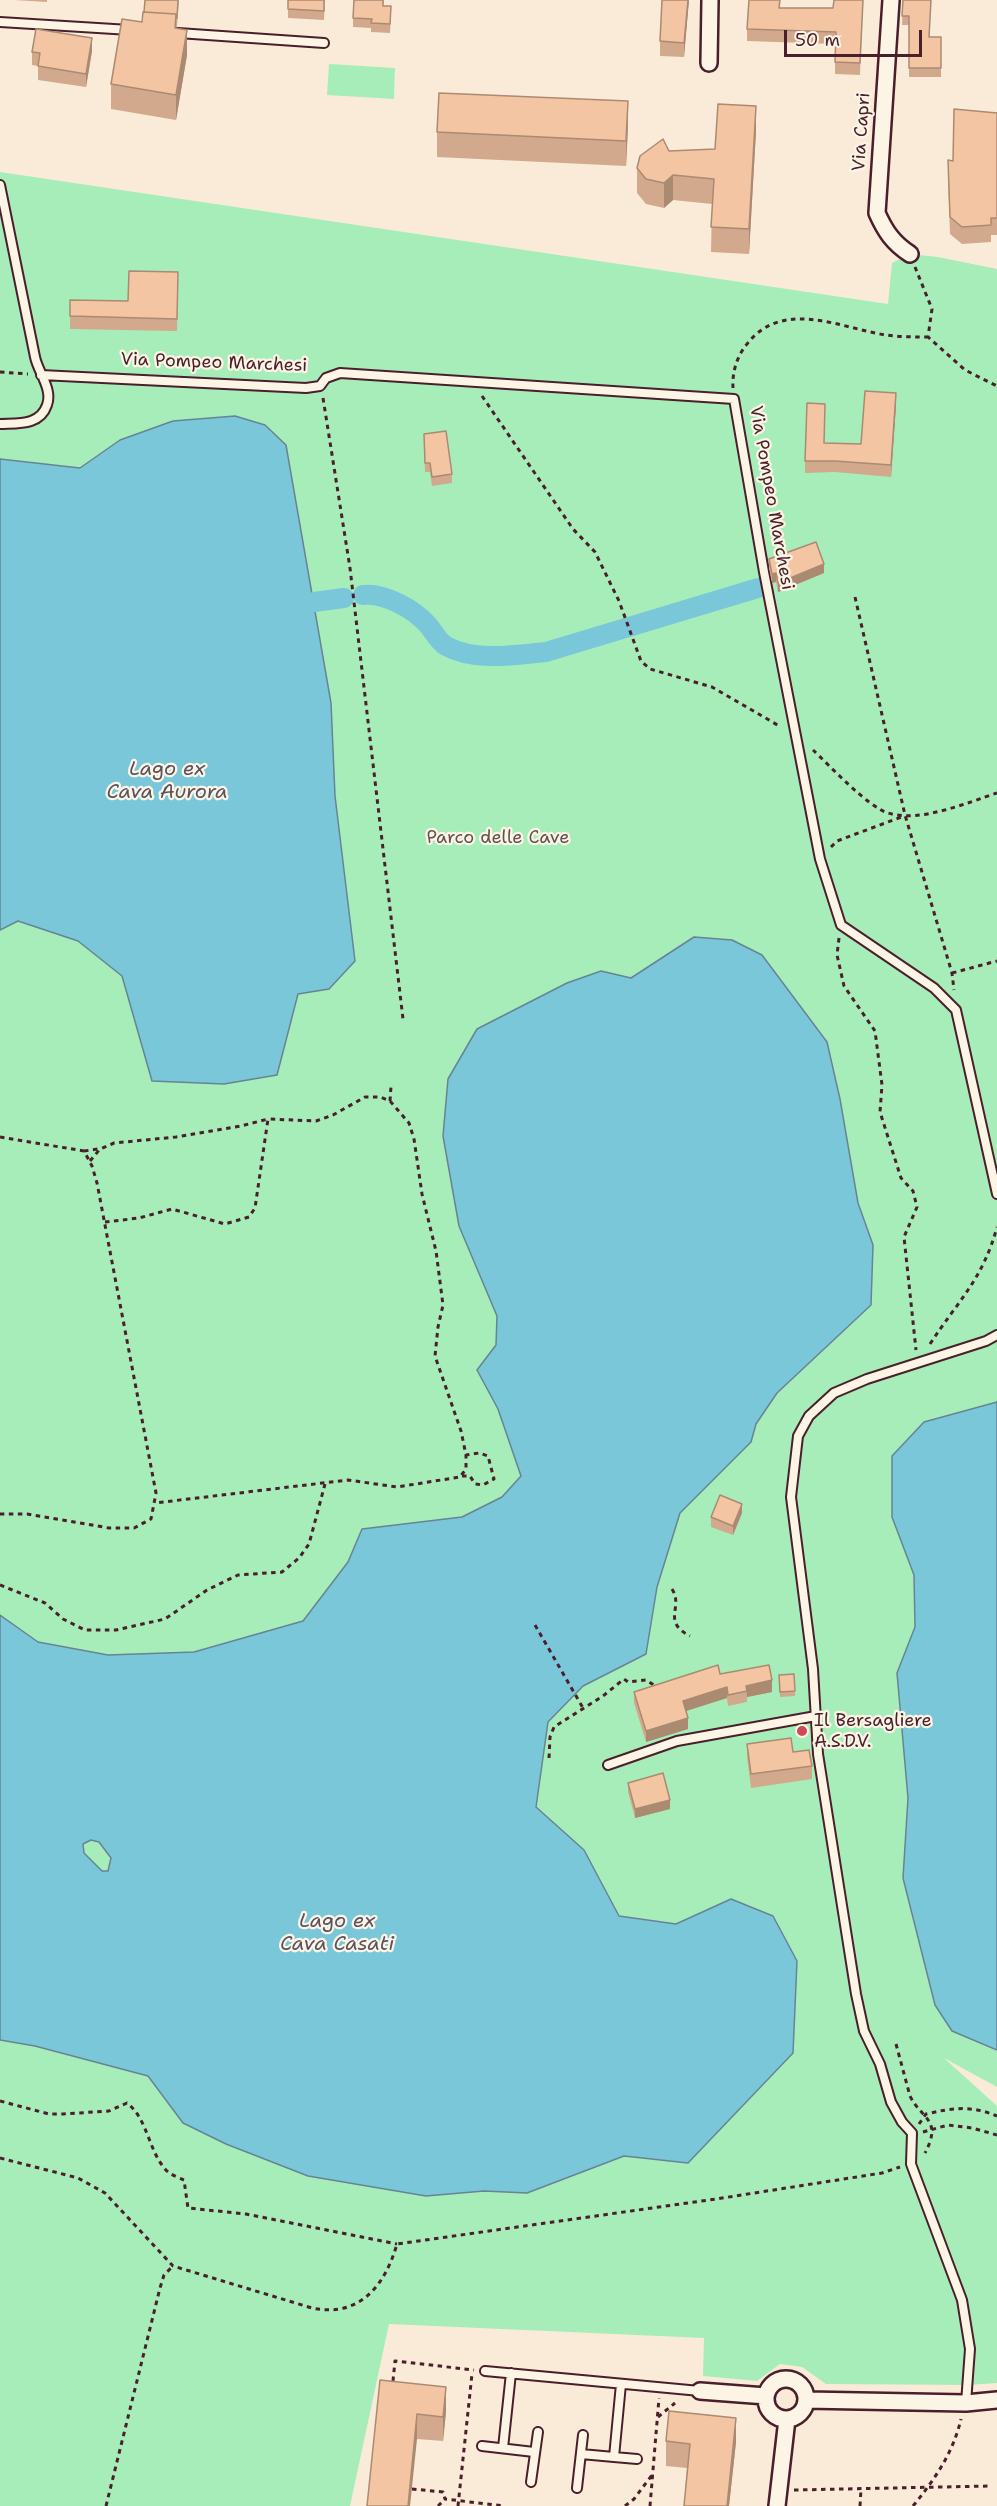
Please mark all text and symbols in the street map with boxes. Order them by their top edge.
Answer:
scale bar [787,18,925,56]
text: 50 m [795,28,840,52]
street label: Via Capri [848,92,876,172]
street label: Via Pompeo Marchesi [120,349,308,377]
street label: Via Pompeo Marchesi [744,404,798,592]
water label: Lago ex Cava Aurora [107,758,227,805]
park label: Parco delle Cave [427,827,569,849]
place label: Il Bersagliere A.S.D.V. [814,1710,932,1752]
marker: Il Bersagliere A.S.D.V. [795,1724,809,1738]
water label: Lago ex Cava Casati [280,1910,394,1957]

